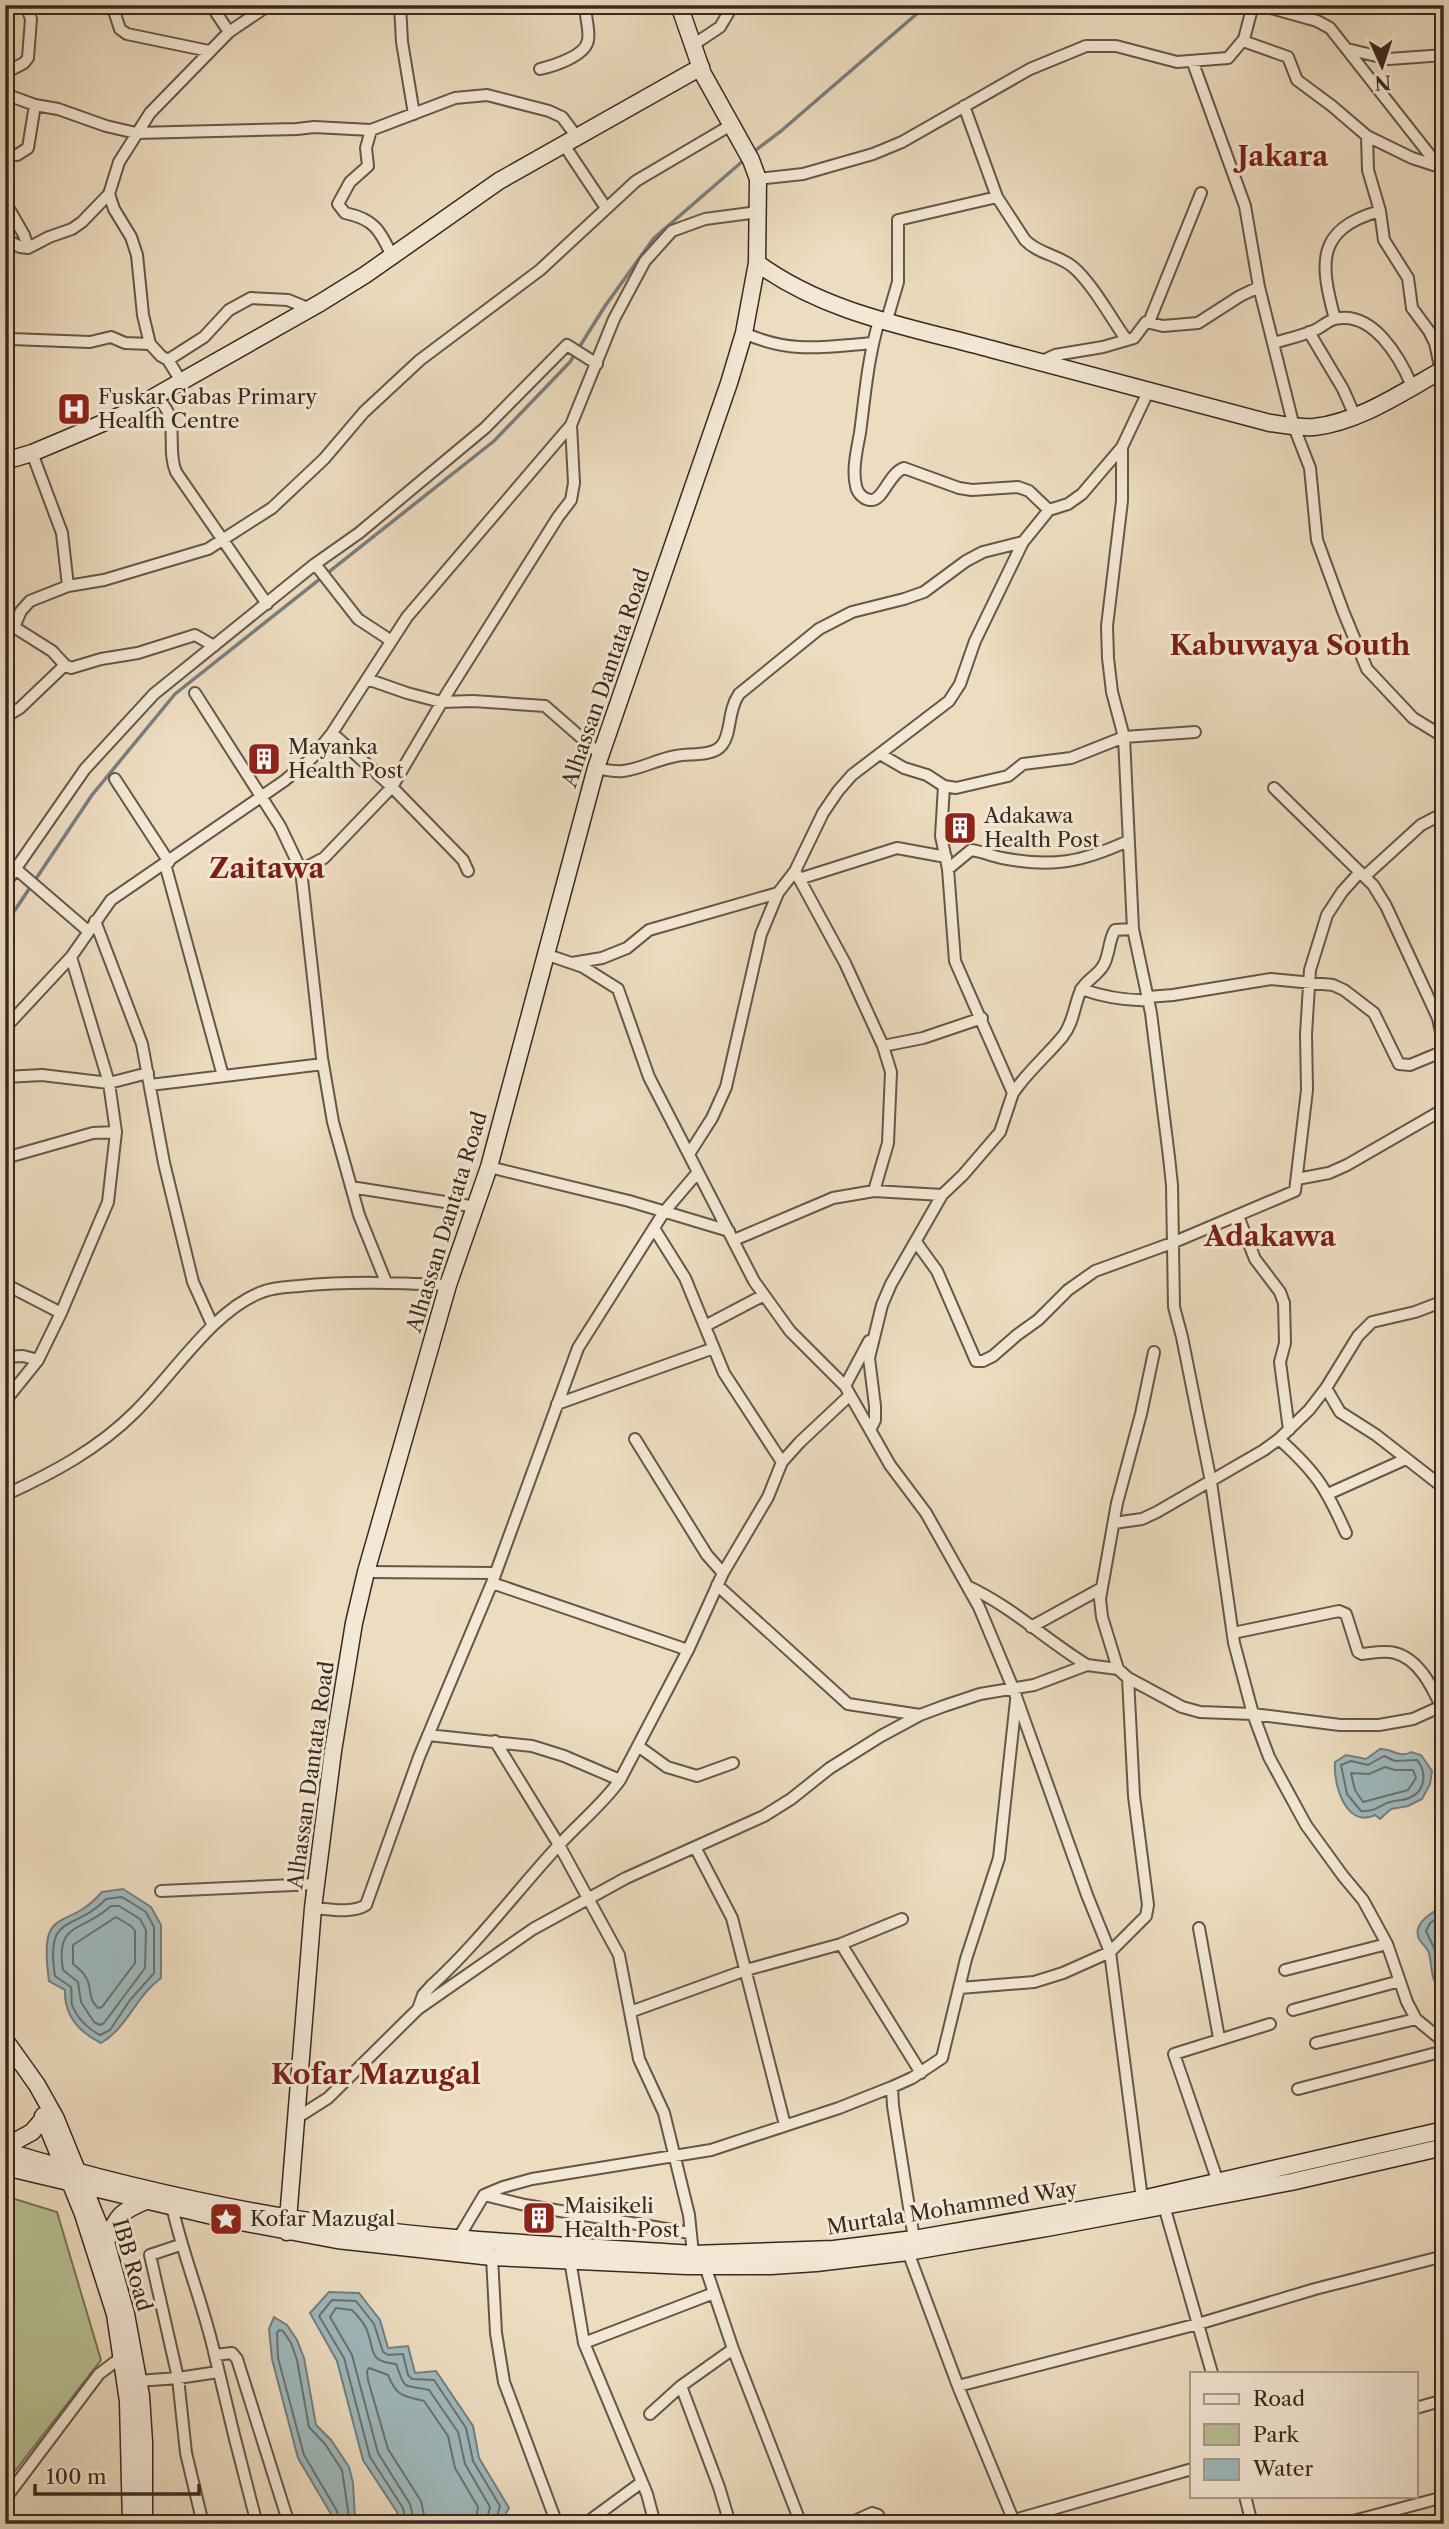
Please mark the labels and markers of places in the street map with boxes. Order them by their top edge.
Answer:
place label: Fuskar Gabas Primary Health Centre [98,384,318,433]
hospital icon: Fuskar Gabas Primary Health Centre [55,390,93,428]
place label: Mayanka Health Post [288,734,404,783]
building icon: Mayanka Health Post [245,740,283,778]
place label: Adakawa Health Post [983,803,1100,852]
building icon: Adakawa Health Post [941,809,979,847]
place label: Maisikeli Health Post [564,2193,680,2242]
building icon: Maisikeli Health Post [520,2199,558,2237]
place icon: Kofar Mazugal [207,2200,245,2238]
place label: Kofar Mazugal [250,2206,395,2231]

